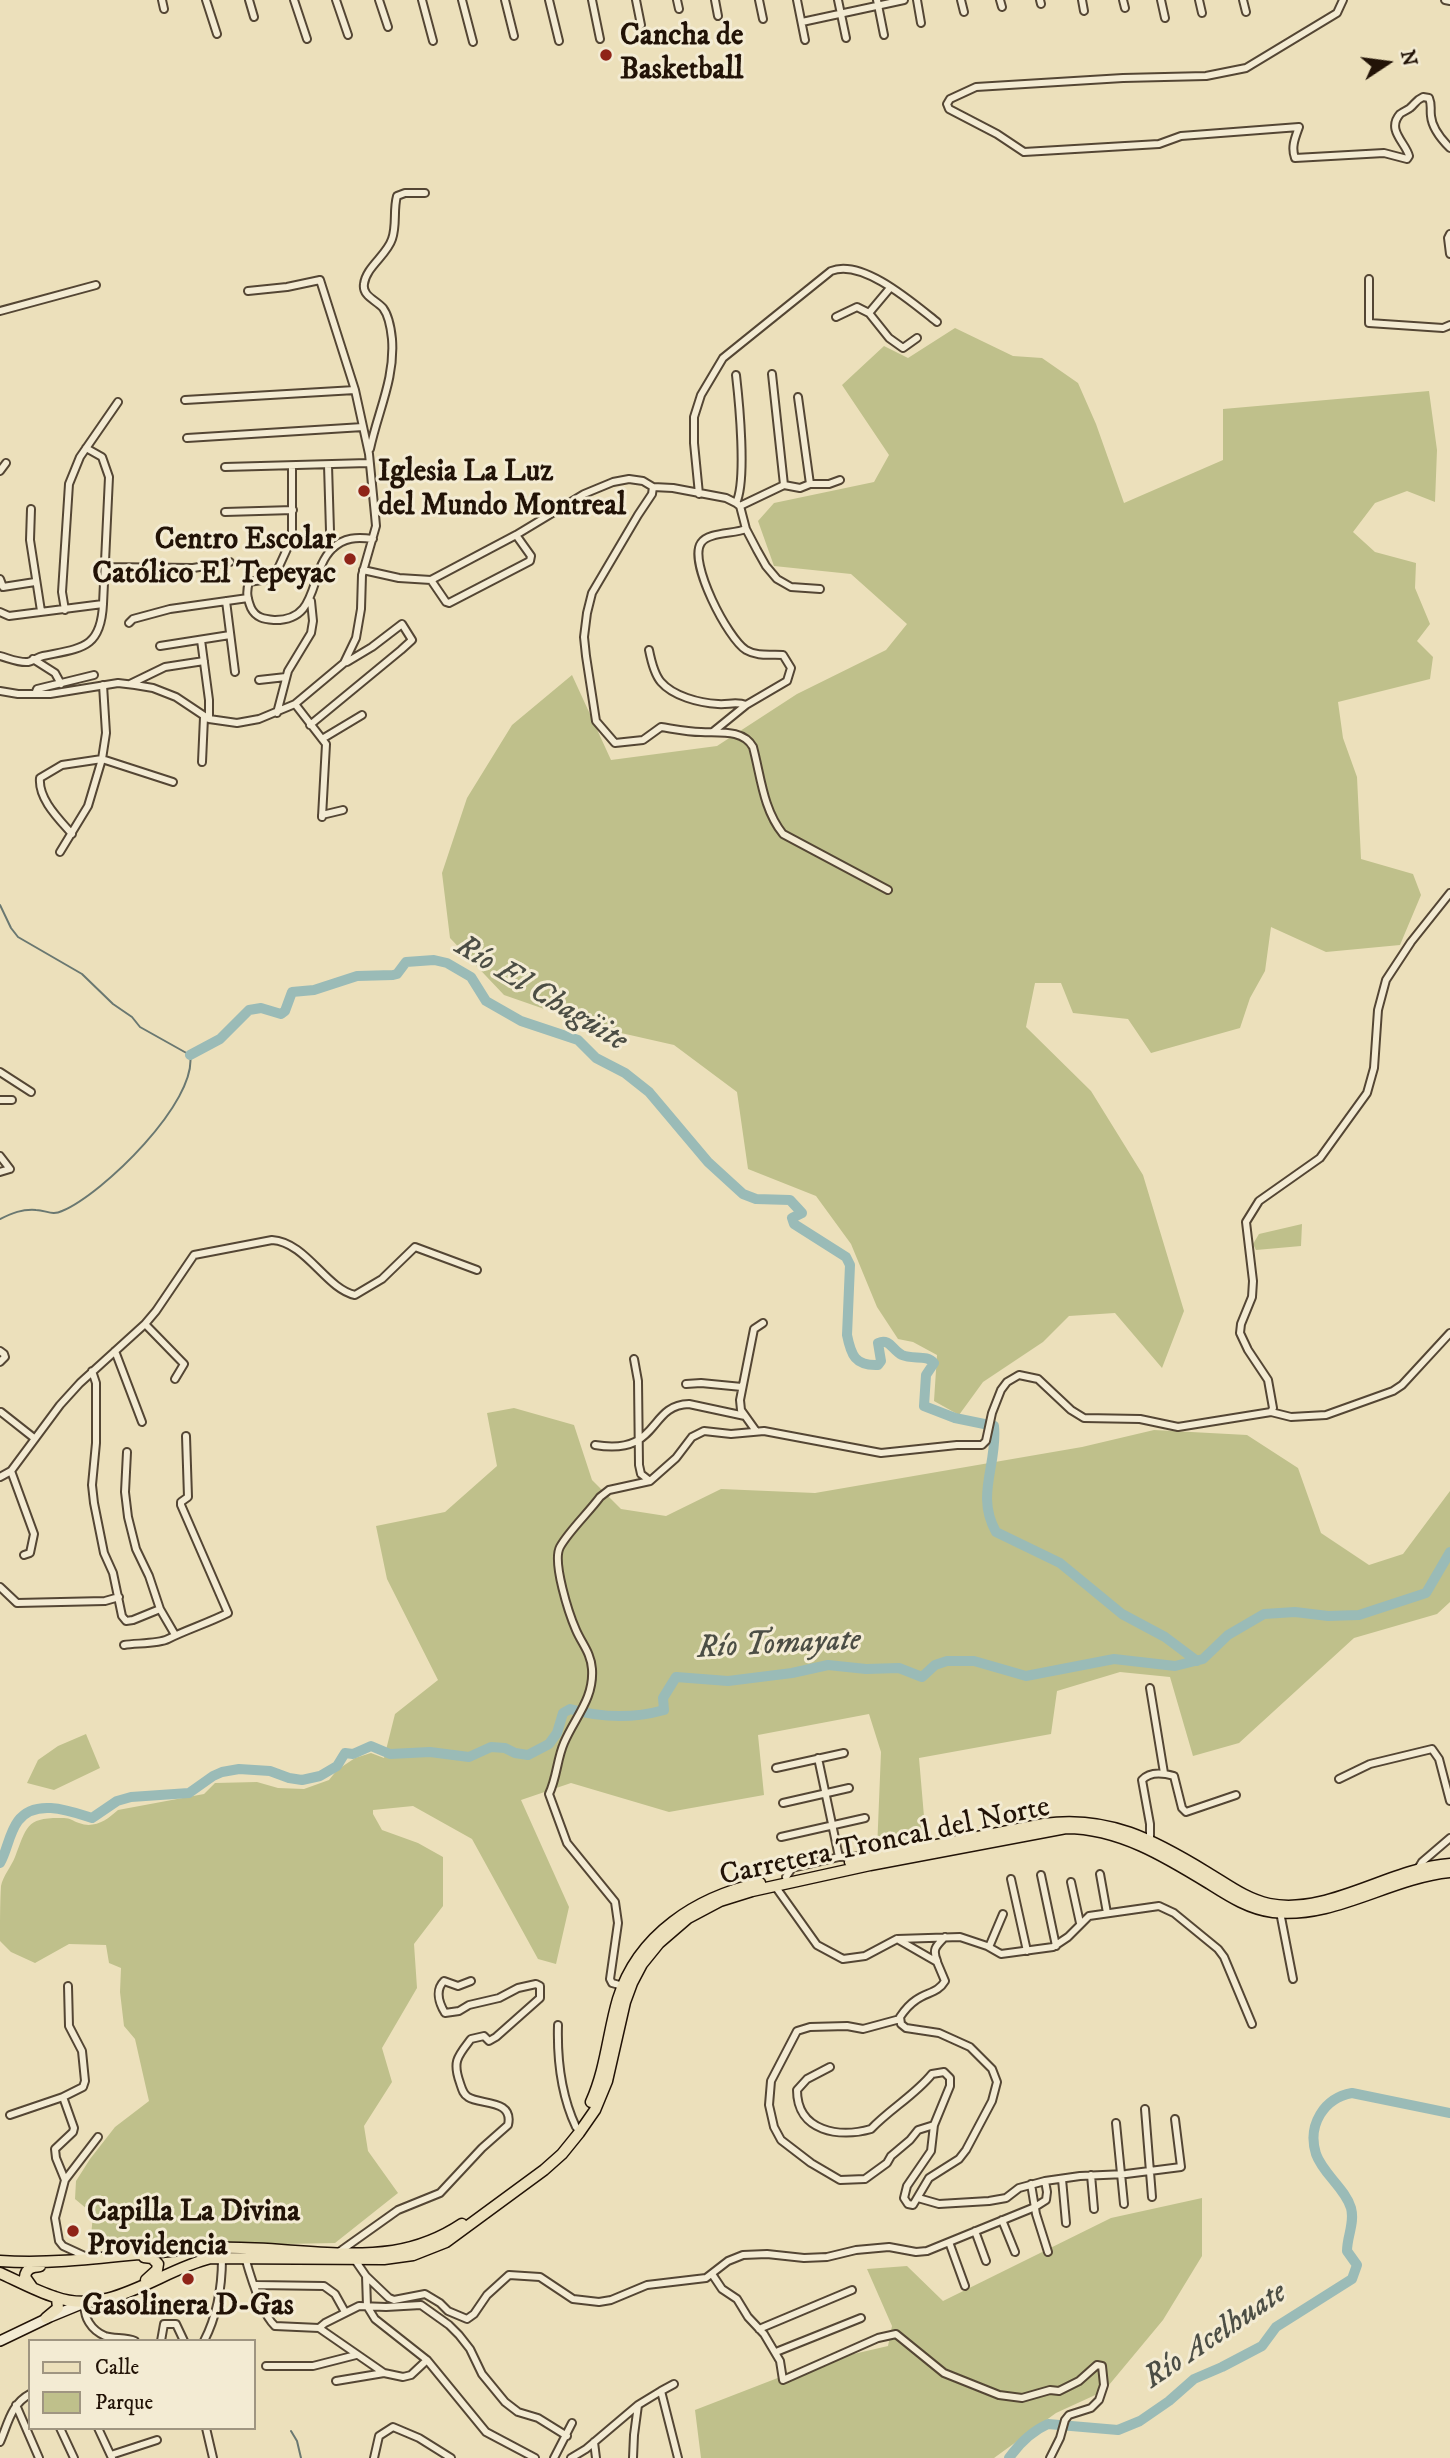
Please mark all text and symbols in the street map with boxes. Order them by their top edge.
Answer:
place label: Cancha de Basketball [620,20,743,90]
north arrow [1352,28,1422,98]
marker: Cancha de Basketball [598,47,614,63]
text: N [1395,48,1421,68]
place label: Iglesia La Luz del Mundo Montreal [378,456,626,526]
marker: Iglesia La Luz del Mundo Montreal [356,483,372,499]
place label: Centro Escolar Católico El Tepeyac [92,524,336,594]
marker: Centro Escolar Católico El Tepeyac [342,551,358,567]
water label: Río El Chagüite [447,928,633,1062]
water label: Río Tomayate [696,1623,862,1669]
street label: Carretera Troncal del Norte [717,1790,1053,1896]
place label: Capilla La Divina Providencia [87,2196,300,2266]
marker: Capilla La Divina Providencia [65,2223,81,2239]
marker: Gasolinera D-Gas [180,2271,196,2287]
water label: Río Acelhuate [1137,2275,1295,2399]
place label: Gasolinera D-Gas [82,2290,294,2326]
legend [28,2339,256,2430]
text: Calle [95,2355,139,2381]
text: Parque [95,2390,153,2416]

